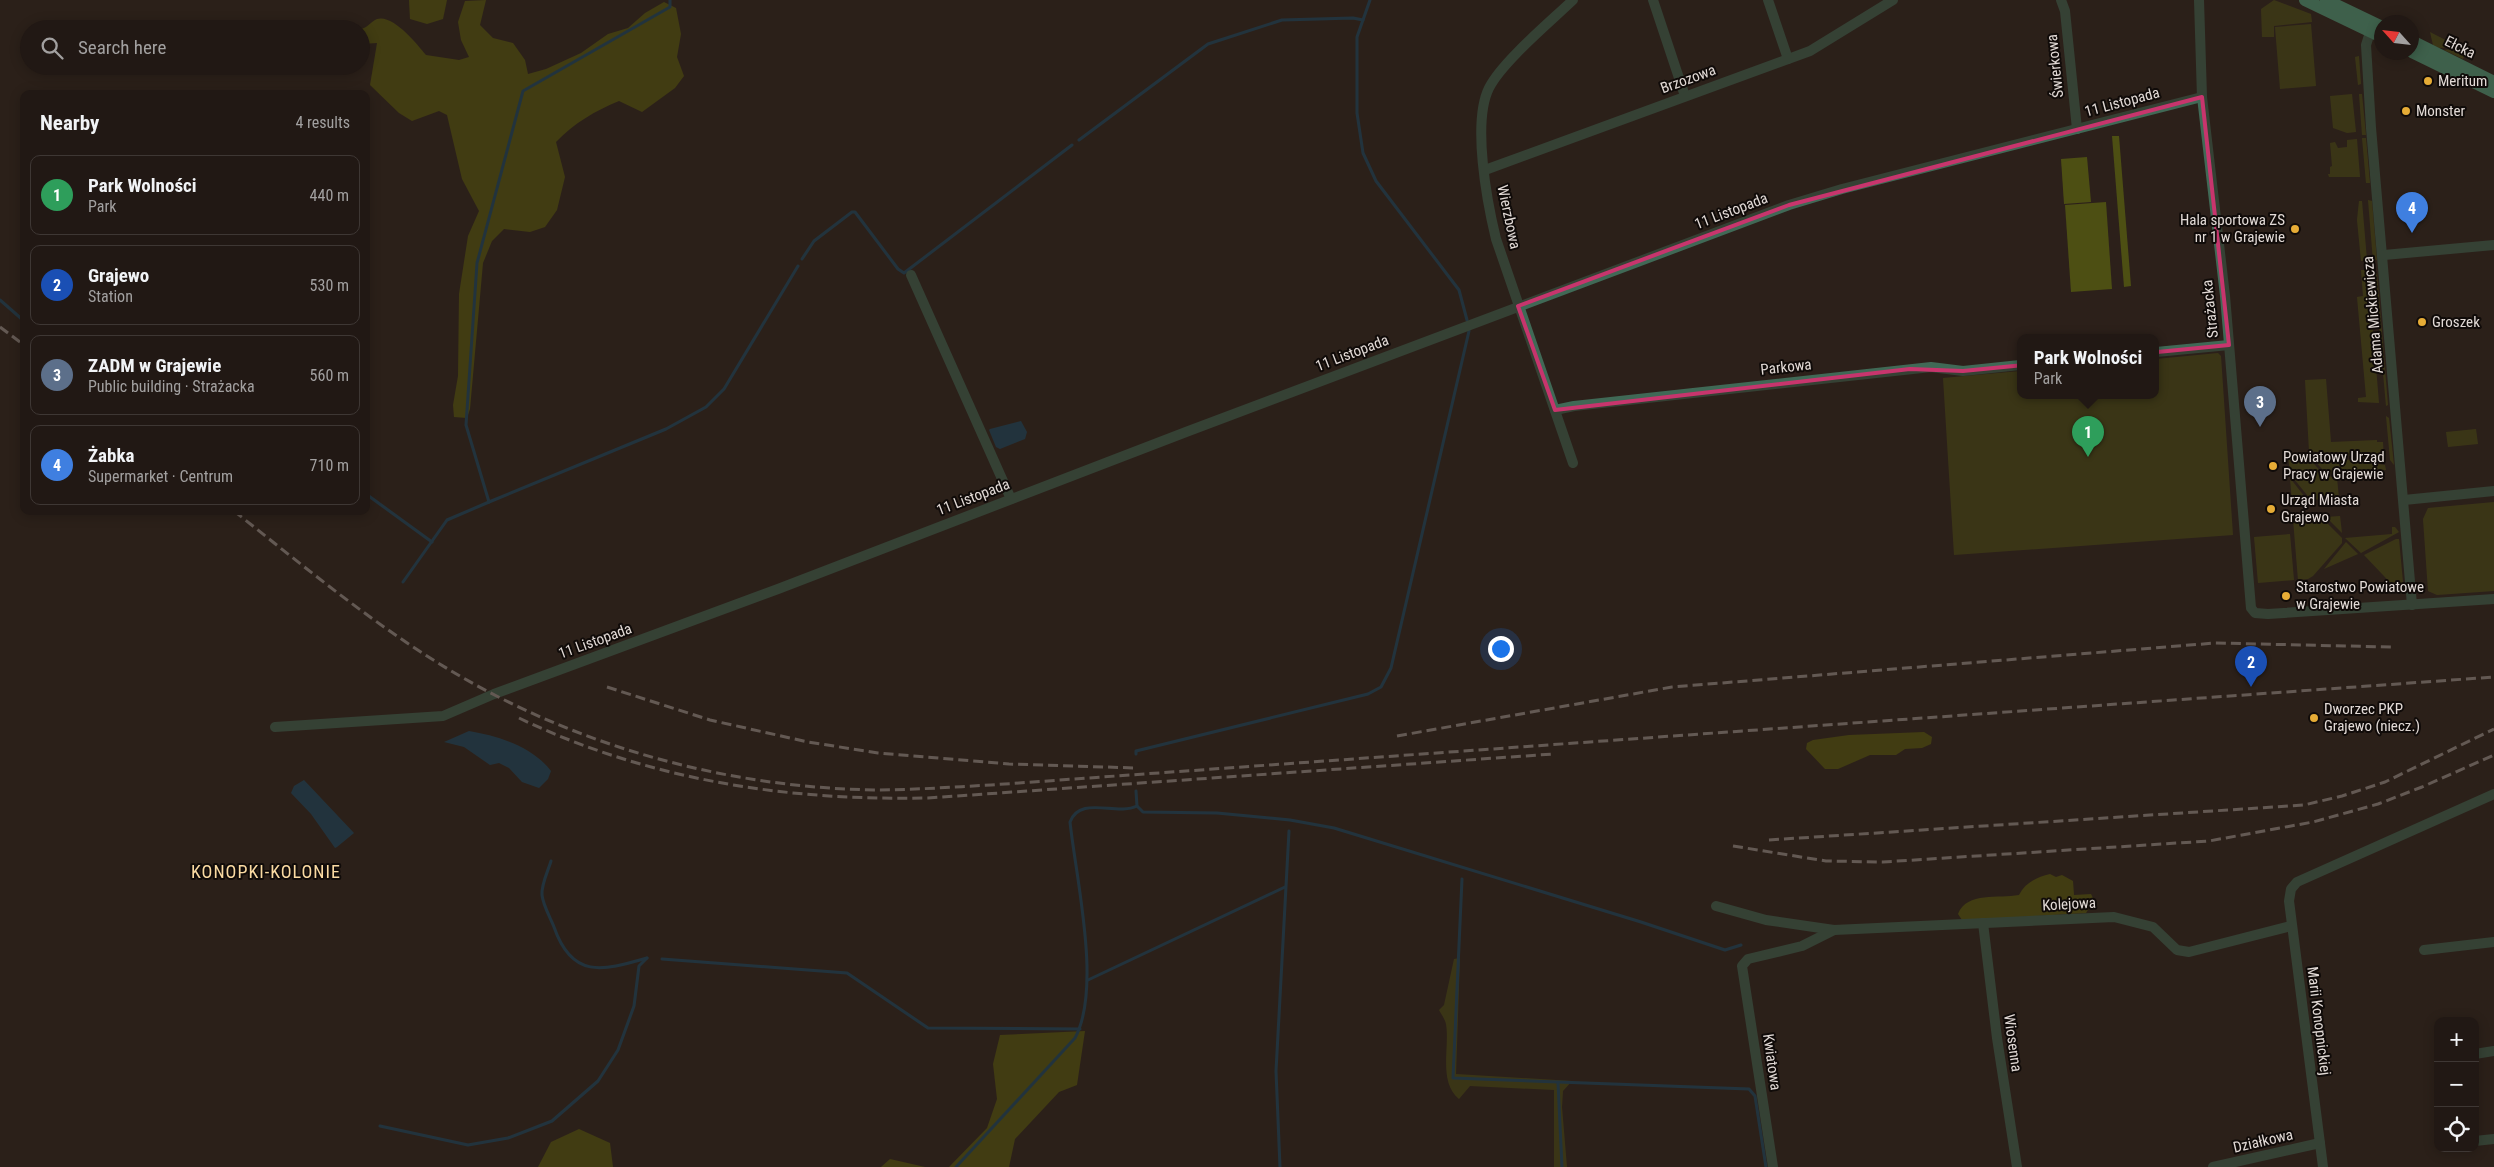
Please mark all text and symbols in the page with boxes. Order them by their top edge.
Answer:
north arrow [2374,15,2419,60]
search box [20,20,370,75]
street label: Ełcka [2442,32,2478,62]
street label: Świerkowa [2043,33,2067,99]
icon: search [38,34,66,62]
text: Search here [78,36,166,59]
street label: Brzozowa [1658,61,1718,97]
place label: Meritum [2438,72,2487,90]
marker: Meritum [2422,75,2434,87]
street label: 11 Listopada [2083,83,2161,121]
place label: Monster [2416,102,2465,120]
marker: Monster [2400,105,2412,117]
text: Nearby [40,111,99,135]
text: 4 results [295,113,350,132]
text: Park Wolności [88,174,197,197]
street label: Wierzbowa [1493,183,1525,251]
text: 1 [53,186,61,205]
text: 440 m [310,186,349,205]
street label: 11 Listopada [1692,189,1770,233]
pin: 4 [2396,192,2428,233]
text: Park [88,197,117,216]
place label: Hala sportowa ZS nr 1 w Grajewie [2180,211,2285,246]
marker: Hala sportowa ZS nr 1 w Grajewie [2289,223,2301,235]
street label: Adama Mickiewicza [2359,255,2387,375]
text: Grajewo [88,264,149,287]
text: 2 [53,276,61,295]
text: 530 m [310,276,349,295]
street label: Strażacka [2198,279,2222,339]
text: Station [88,287,133,306]
place label: Groszek [2432,313,2480,331]
marker: Groszek [2416,316,2428,328]
street label: 11 Listopada [1313,331,1391,375]
popup [2017,334,2159,399]
text: Park Wolności [2034,346,2142,369]
text: ZADM w Grajewie [88,354,221,377]
street label: Parkowa [1760,355,1812,379]
text: 3 [53,366,61,385]
text: 560 m [310,366,349,385]
text: Park [2034,369,2062,388]
text: Public building · Strażacka [88,377,255,396]
pin: 3 [2244,386,2276,427]
pin: 1 [2072,416,2104,457]
text: Żabka [88,444,134,467]
place label: Powiatowy Urząd Pracy w Grajewie [2283,448,2385,483]
text: 4 [53,456,61,475]
text: 710 m [310,456,349,475]
marker: Powiatowy Urząd Pracy w Grajewie [2267,460,2279,472]
text: Supermarket · Centrum [88,467,233,486]
street label: 11 Listopada [934,475,1012,519]
place label: Urząd Miasta Grajewo [2281,491,2359,526]
marker: Urząd Miasta Grajewo [2265,503,2277,515]
place label: Starostwo Powiatowe w Grajewie [2296,578,2424,613]
marker: Starostwo Powiatowe w Grajewie [2280,590,2292,602]
street label: 11 Listopada [556,619,634,663]
your location [1488,636,1514,662]
pin: 2 [2235,646,2267,687]
place label: Dworzec PKP Grajewo (niecz.) [2324,700,2420,735]
marker: Dworzec PKP Grajewo (niecz.) [2308,712,2320,724]
district label: KONOPKI-KOLONIE [191,861,341,882]
street label: Kolejowa [2042,894,2096,914]
street label: Marii Konopnickiej [2303,966,2335,1076]
street label: Wiosenna [2000,1013,2026,1073]
map controls [2434,1017,2479,1152]
button: + [2434,1017,2479,1062]
street label: Kwiatowa [1759,1033,1785,1091]
button: − [2434,1062,2479,1107]
button: locate [2434,1107,2479,1152]
street label: Działkowa [2231,1125,2295,1157]

